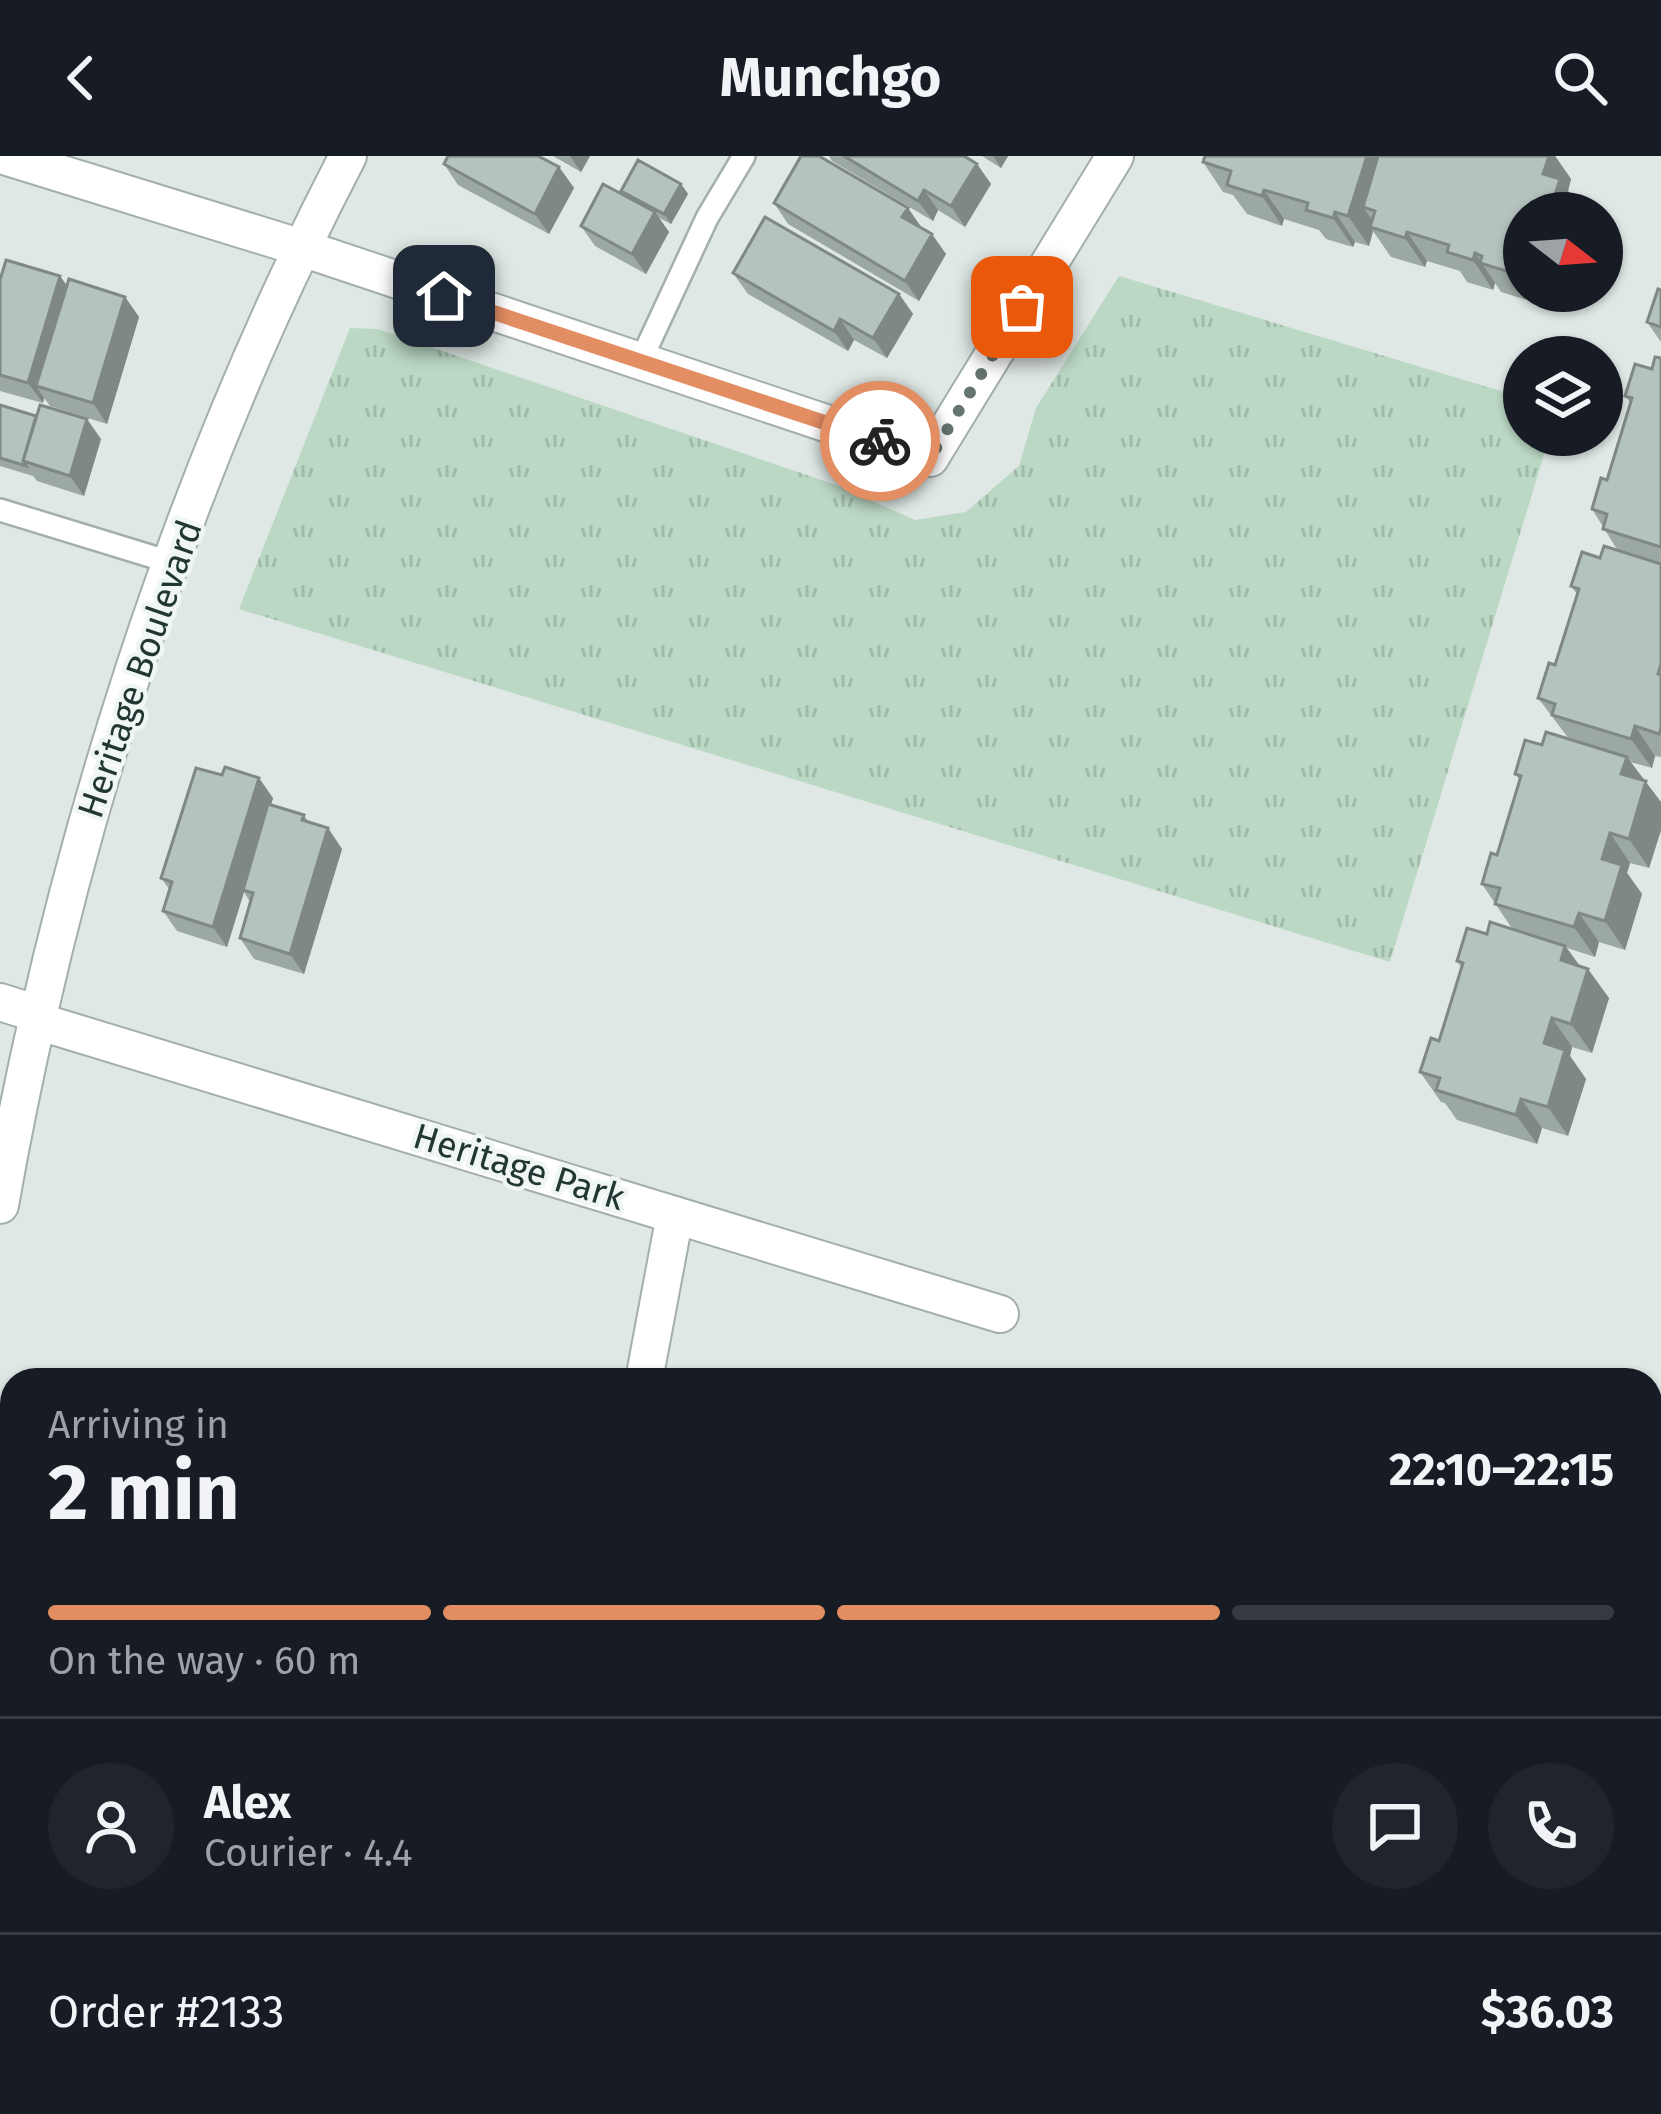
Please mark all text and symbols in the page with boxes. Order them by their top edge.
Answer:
icon: back [48,45,114,111]
icon: search [1547,45,1613,111]
text: Munchgo [720,46,941,110]
north arrow [1503,192,1623,312]
map controls [1503,192,1623,456]
pin [393,245,495,347]
pin [971,256,1073,358]
icon: home [411,263,477,329]
icon: bag [989,274,1055,340]
button: layers [1503,336,1623,456]
courier [820,381,940,501]
icon: bike [847,408,913,474]
street label: Heritage Boulevard [68,514,212,824]
street label: Heritage Park [408,1114,630,1220]
text: Arriving in [48,1402,229,1448]
text: 22:10–22:15 [1389,1443,1614,1497]
text: 2 min [48,1446,240,1540]
text: On the way · 60 m [48,1638,360,1684]
button: person [48,1763,174,1889]
button: chat [1332,1763,1458,1889]
button: phone [1488,1763,1614,1889]
text: Alex [204,1776,291,1830]
text: Courier · 4.4 [204,1830,413,1876]
text: Order #2133 [48,1985,284,2039]
text: $36.03 [1481,1985,1614,2039]

